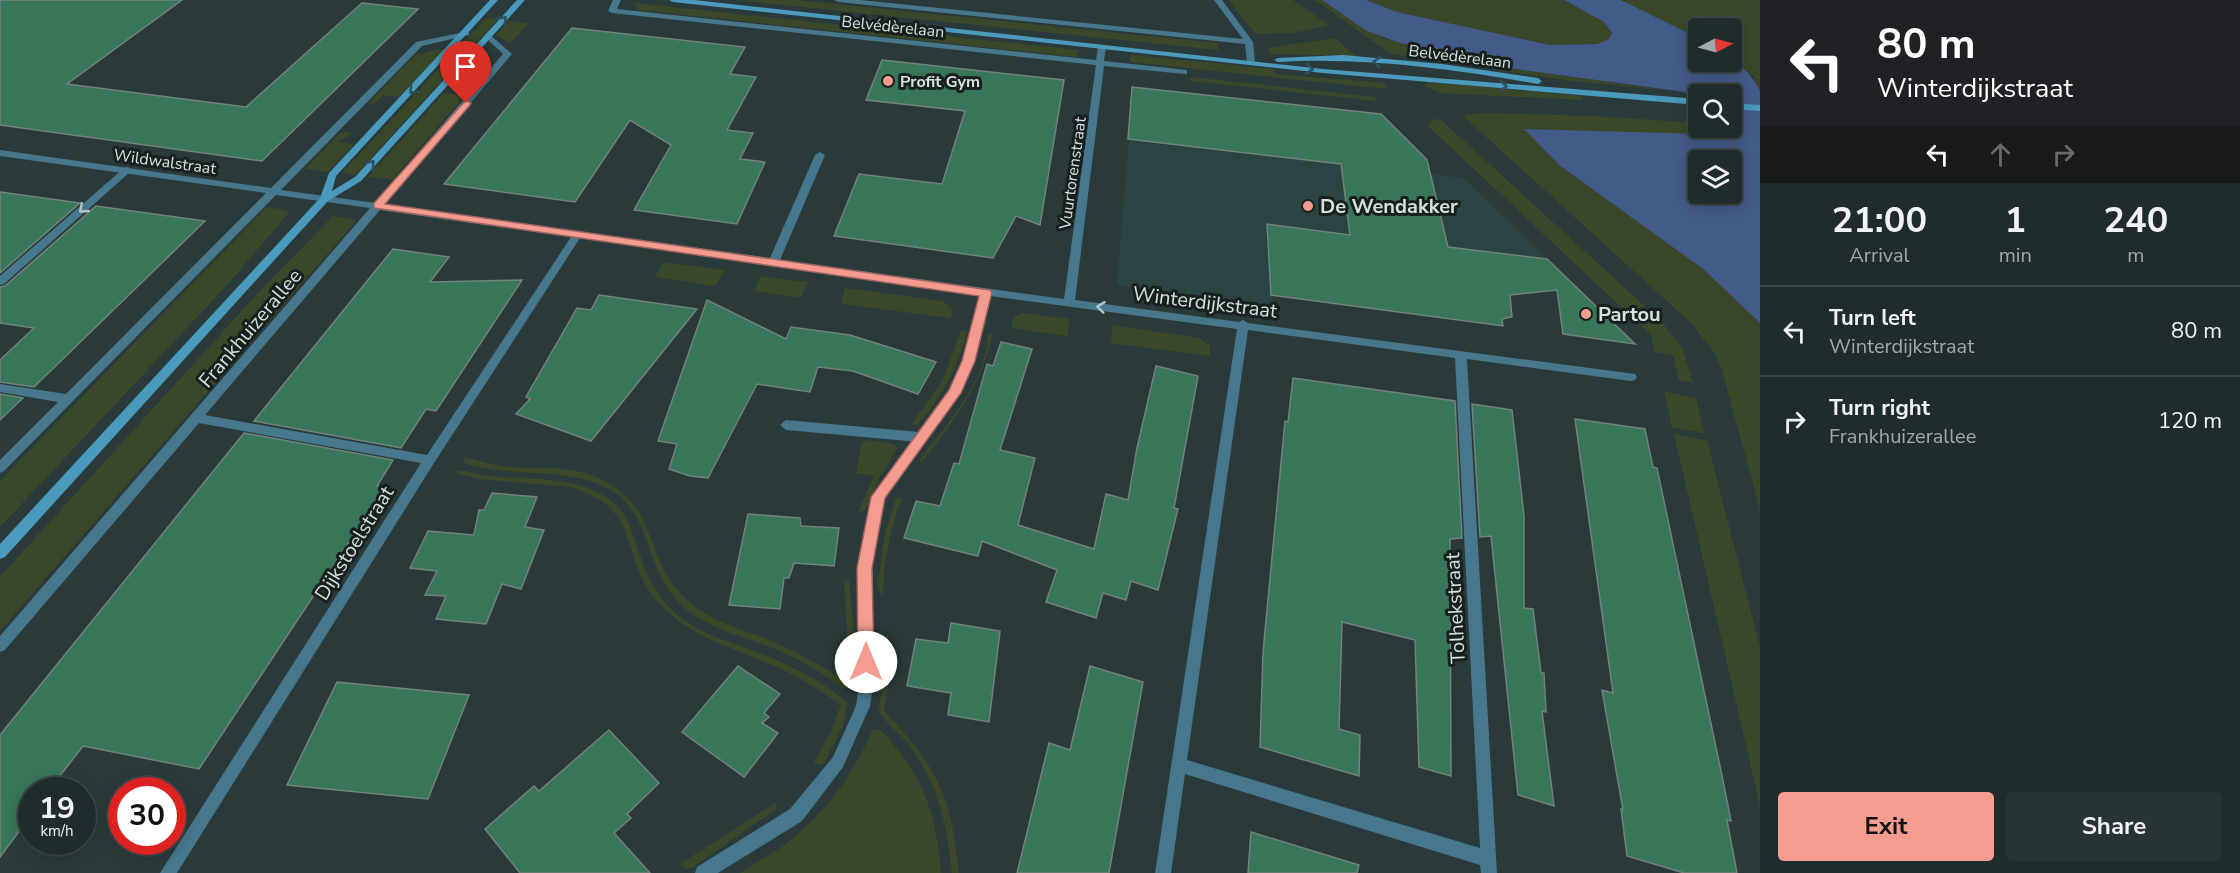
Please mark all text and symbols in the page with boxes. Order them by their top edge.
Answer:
street label: Belvédèrelaan [840,11,945,43]
text: 80 m [1877,16,1976,73]
one-way arrow [496,17,507,27]
north arrow [1688,18,1742,72]
map controls [1688,18,1742,204]
icon: left [1778,24,1856,102]
street label: Belvédèrelaan [1407,40,1512,74]
pin [440,41,491,103]
icon: arrive [449,50,482,83]
one-way arrow [1373,56,1382,69]
one-way arrow [1304,62,1313,75]
text: Winterdijkstraat [1877,70,2073,107]
place label: Profit Gym [900,71,980,93]
marker: Profit Gym [881,74,895,88]
one-way arrow [1498,79,1507,92]
one-way arrow [409,83,420,94]
button: search [1688,84,1742,138]
street label: Vuurtorenstraat [1054,115,1092,232]
icon: left [1921,138,1954,171]
icon: ahead [1984,138,2017,171]
icon: right [2047,138,2080,171]
street label: Wildwalstraat [112,144,218,180]
button: layers [1688,150,1742,204]
one-way arrow [364,161,375,171]
place label: De Wendakker [1320,193,1458,220]
text: 21:00 [1832,196,1927,245]
text: 1 [2004,196,2026,245]
text: 240 [2103,196,2168,245]
marker: De Wendakker [1301,199,1315,213]
one-way arrow [79,202,90,213]
text: Arrival [1849,242,1909,269]
text: min [1999,242,2032,269]
text: m [2127,242,2144,269]
street label: Frankhuizerallee [193,263,308,393]
street label: Winterdijkstraat [1131,280,1280,325]
one-way arrow [1097,301,1106,313]
place label: Partou [1598,301,1661,328]
text: Turn left [1829,303,1916,333]
marker: Partou [1579,307,1593,321]
icon: left [1778,315,1811,348]
text: 80 m [2171,316,2222,346]
text: Winterdijkstraat [1829,333,1974,360]
text: Turn right [1829,393,1930,423]
icon: right [1778,405,1811,438]
text: 120 m [2158,406,2222,436]
text: Frankhuizerallee [1829,423,1976,450]
street label: Dijkstoelstraat [309,480,401,605]
street label: Tolhekstraat [1439,551,1472,664]
position arrow [834,630,898,694]
speed limit sign: 30 [108,777,186,855]
text: 19 [39,788,75,829]
button: Exit [1778,792,1994,861]
button: Share [2006,792,2222,861]
text: km/h [40,821,74,841]

